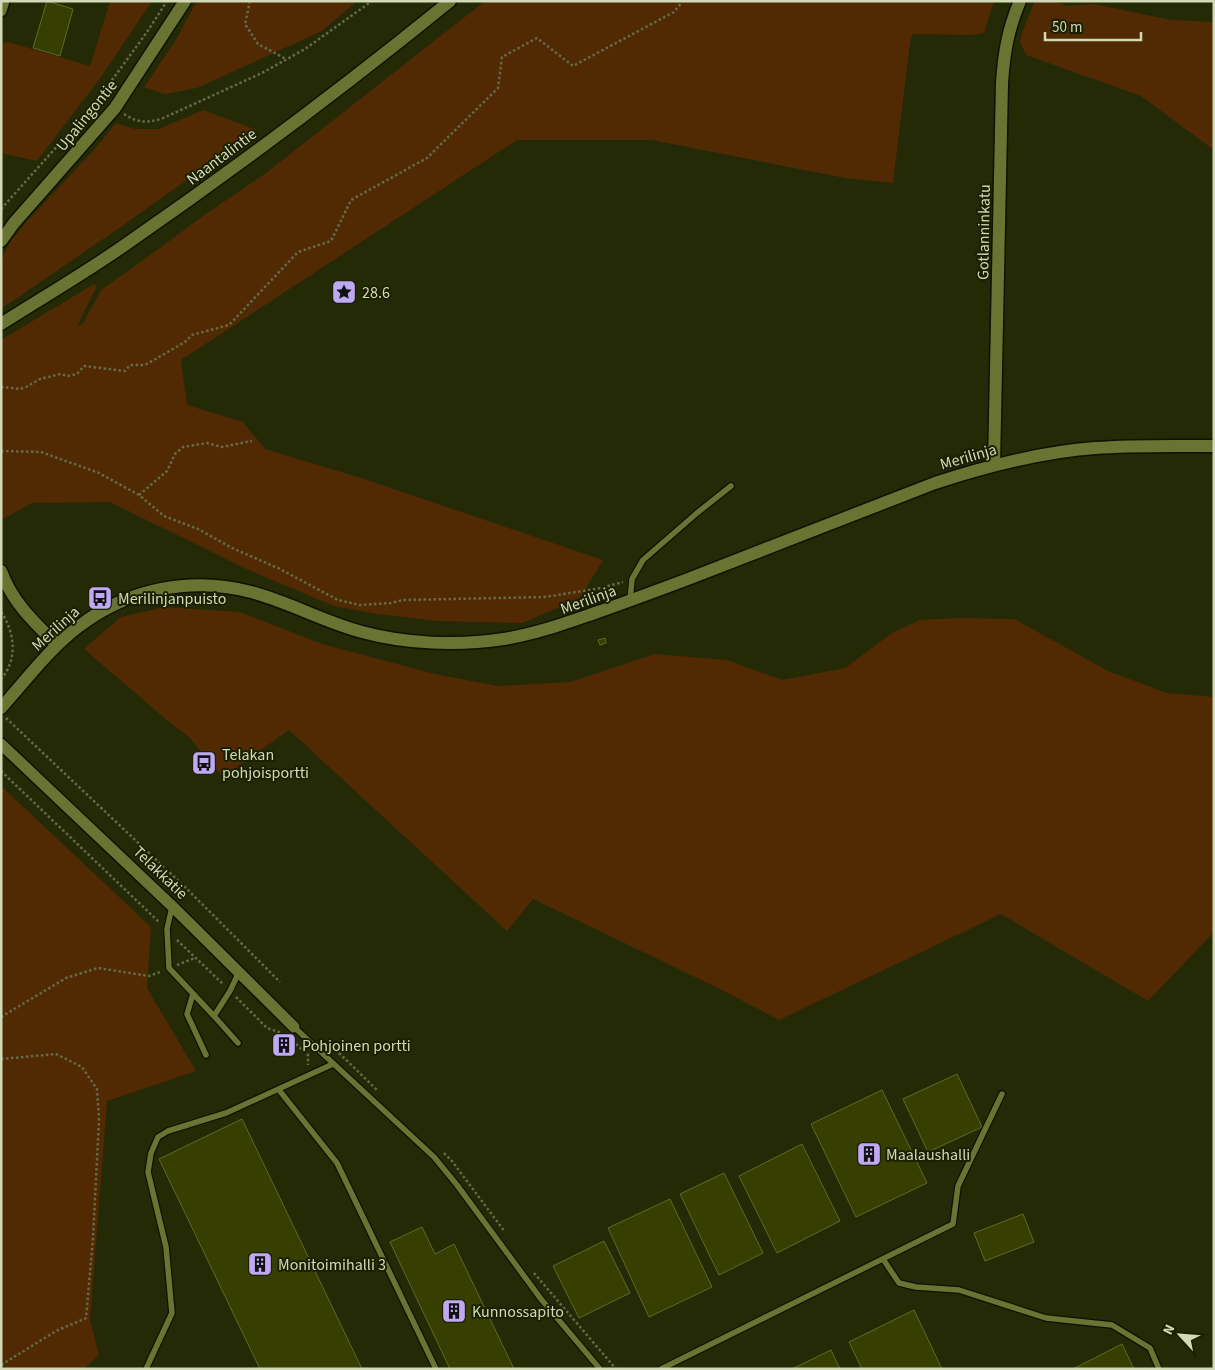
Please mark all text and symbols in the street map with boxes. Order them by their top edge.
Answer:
scale bar [1045,10,1141,42]
text: 50 m [1052,17,1082,38]
street label: Upalingontie [51,75,123,156]
street label: Naantalintie [182,123,261,190]
street label: Gotlanninkatu [972,184,996,280]
place icon: 28.6 [331,279,357,305]
place label: 28.6 [362,282,390,304]
street label: Merilinja [937,438,999,476]
street label: Merilinja [557,580,619,620]
bus stop icon: Merilinjanpuisto [87,585,113,611]
place label: Merilinjanpuisto [118,588,226,610]
street label: Merilinja [27,601,85,656]
place label: Telakan pohjoisportti [222,744,309,784]
bus stop icon: Telakan pohjoisportti [191,750,217,776]
street label: Telakkatie [128,841,193,904]
building icon: Pohjoinen portti [271,1032,297,1058]
place label: Pohjoinen portti [302,1035,411,1057]
building icon: Maalaushalli [856,1141,882,1167]
place label: Maalaushalli [886,1144,970,1166]
building icon: Monitoimihalli 3 [247,1251,273,1277]
place label: Monitoimihalli 3 [278,1254,386,1276]
building icon: Kunnossapito [441,1298,467,1324]
place label: Kunnossapito [472,1301,564,1323]
north arrow [1155,1310,1205,1360]
text: N [1158,1321,1180,1338]

